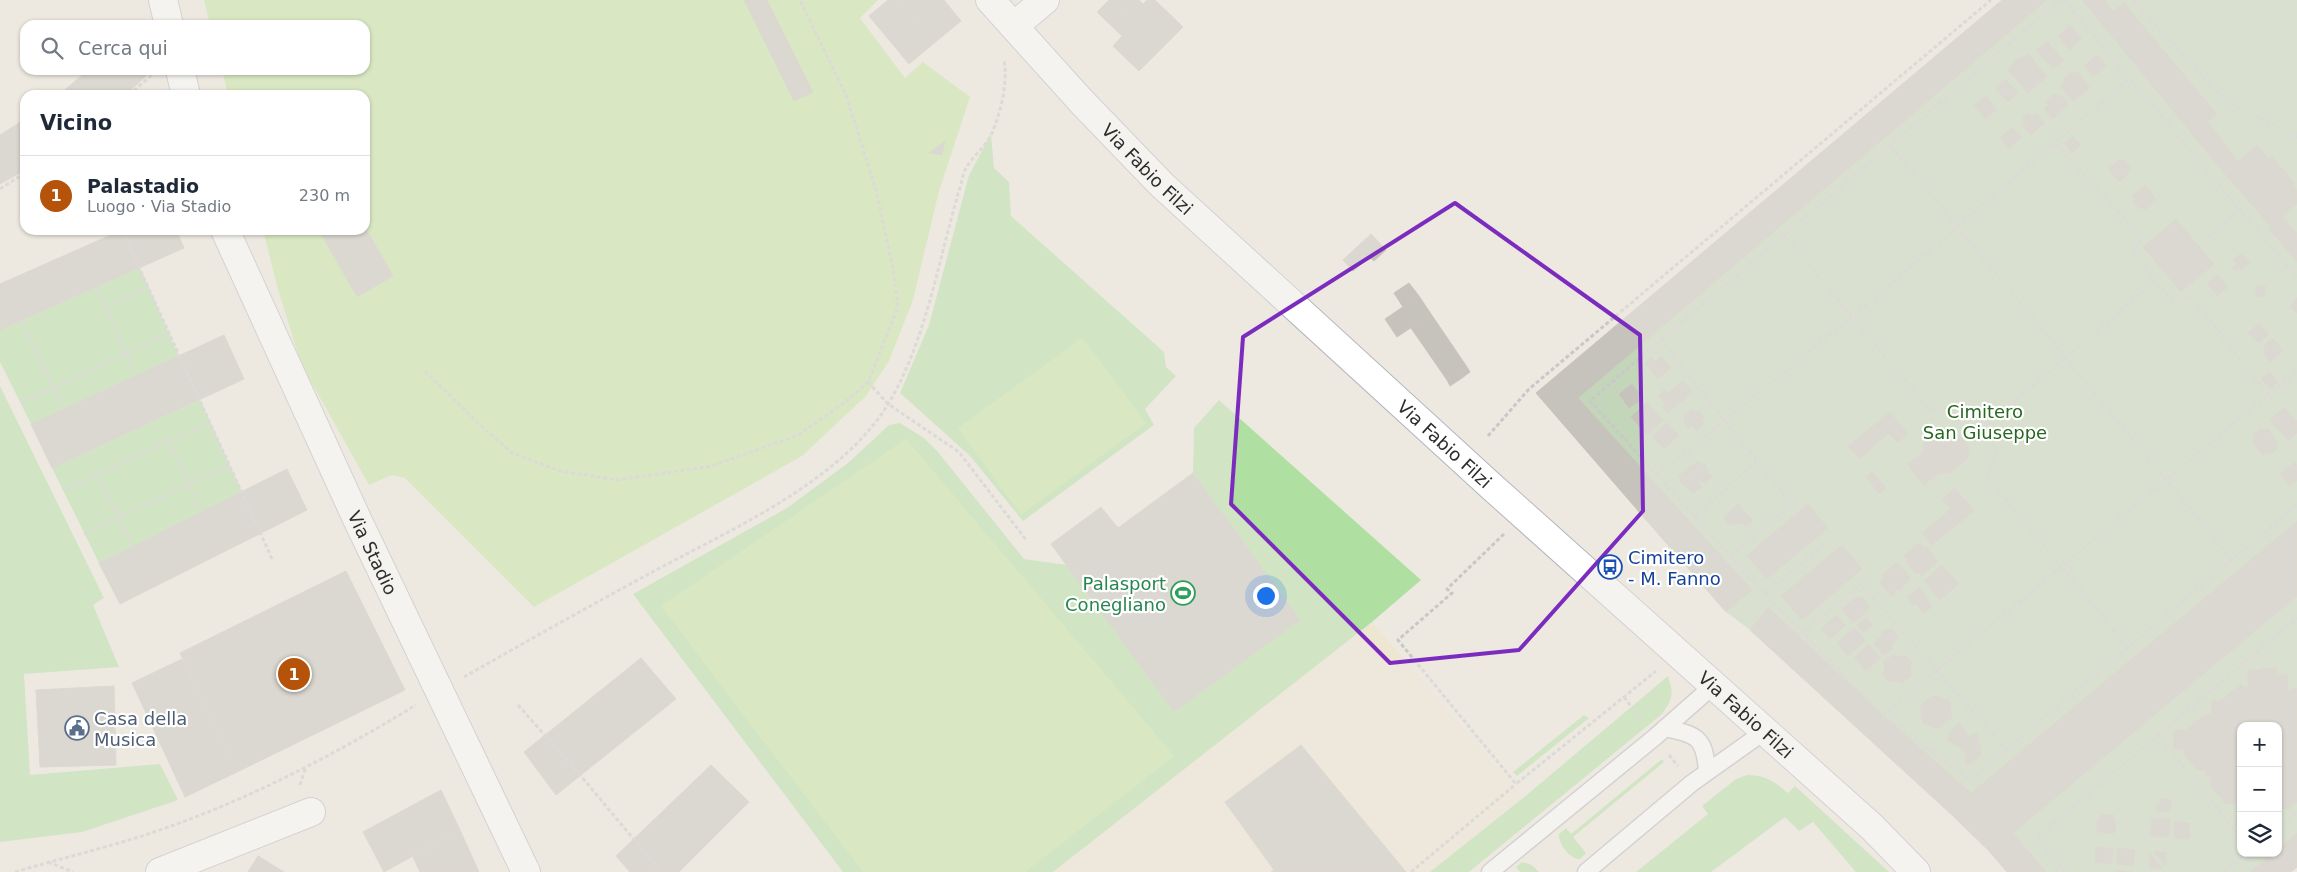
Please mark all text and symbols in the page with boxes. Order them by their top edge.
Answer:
search box [20,20,370,75]
icon: search [38,34,66,62]
text: Cerca qui [78,37,168,59]
text: Vicino [40,111,112,135]
street label: Via Fabio Filzi [1098,119,1197,219]
text: Palastadio [87,175,199,197]
text: 1 [50,186,62,205]
text: 230 m [299,186,350,205]
text: Luogo · Via Stadio [87,197,231,216]
street label: Via Fabio Filzi [1393,395,1496,492]
park label: Cimitero San Giuseppe [1923,401,2047,443]
street label: Via Stadio [344,507,402,598]
place label: Cimitero - M. Fanno [1628,547,1721,589]
bus stop icon: Cimitero - M. Fanno [1597,554,1623,580]
place label: Palasport Conegliano [1065,573,1166,615]
sports icon: Palasport Conegliano [1170,580,1196,606]
your location [1253,583,1279,609]
pin: 1 [278,655,310,693]
street label: Via Fabio Filzi [1694,666,1798,762]
place label: Casa della Musica [94,708,187,750]
public building icon: Casa della Musica [64,715,90,741]
map controls [2237,722,2282,857]
button: + [2237,722,2282,767]
button: − [2237,767,2282,812]
button: layers [2237,812,2282,857]

